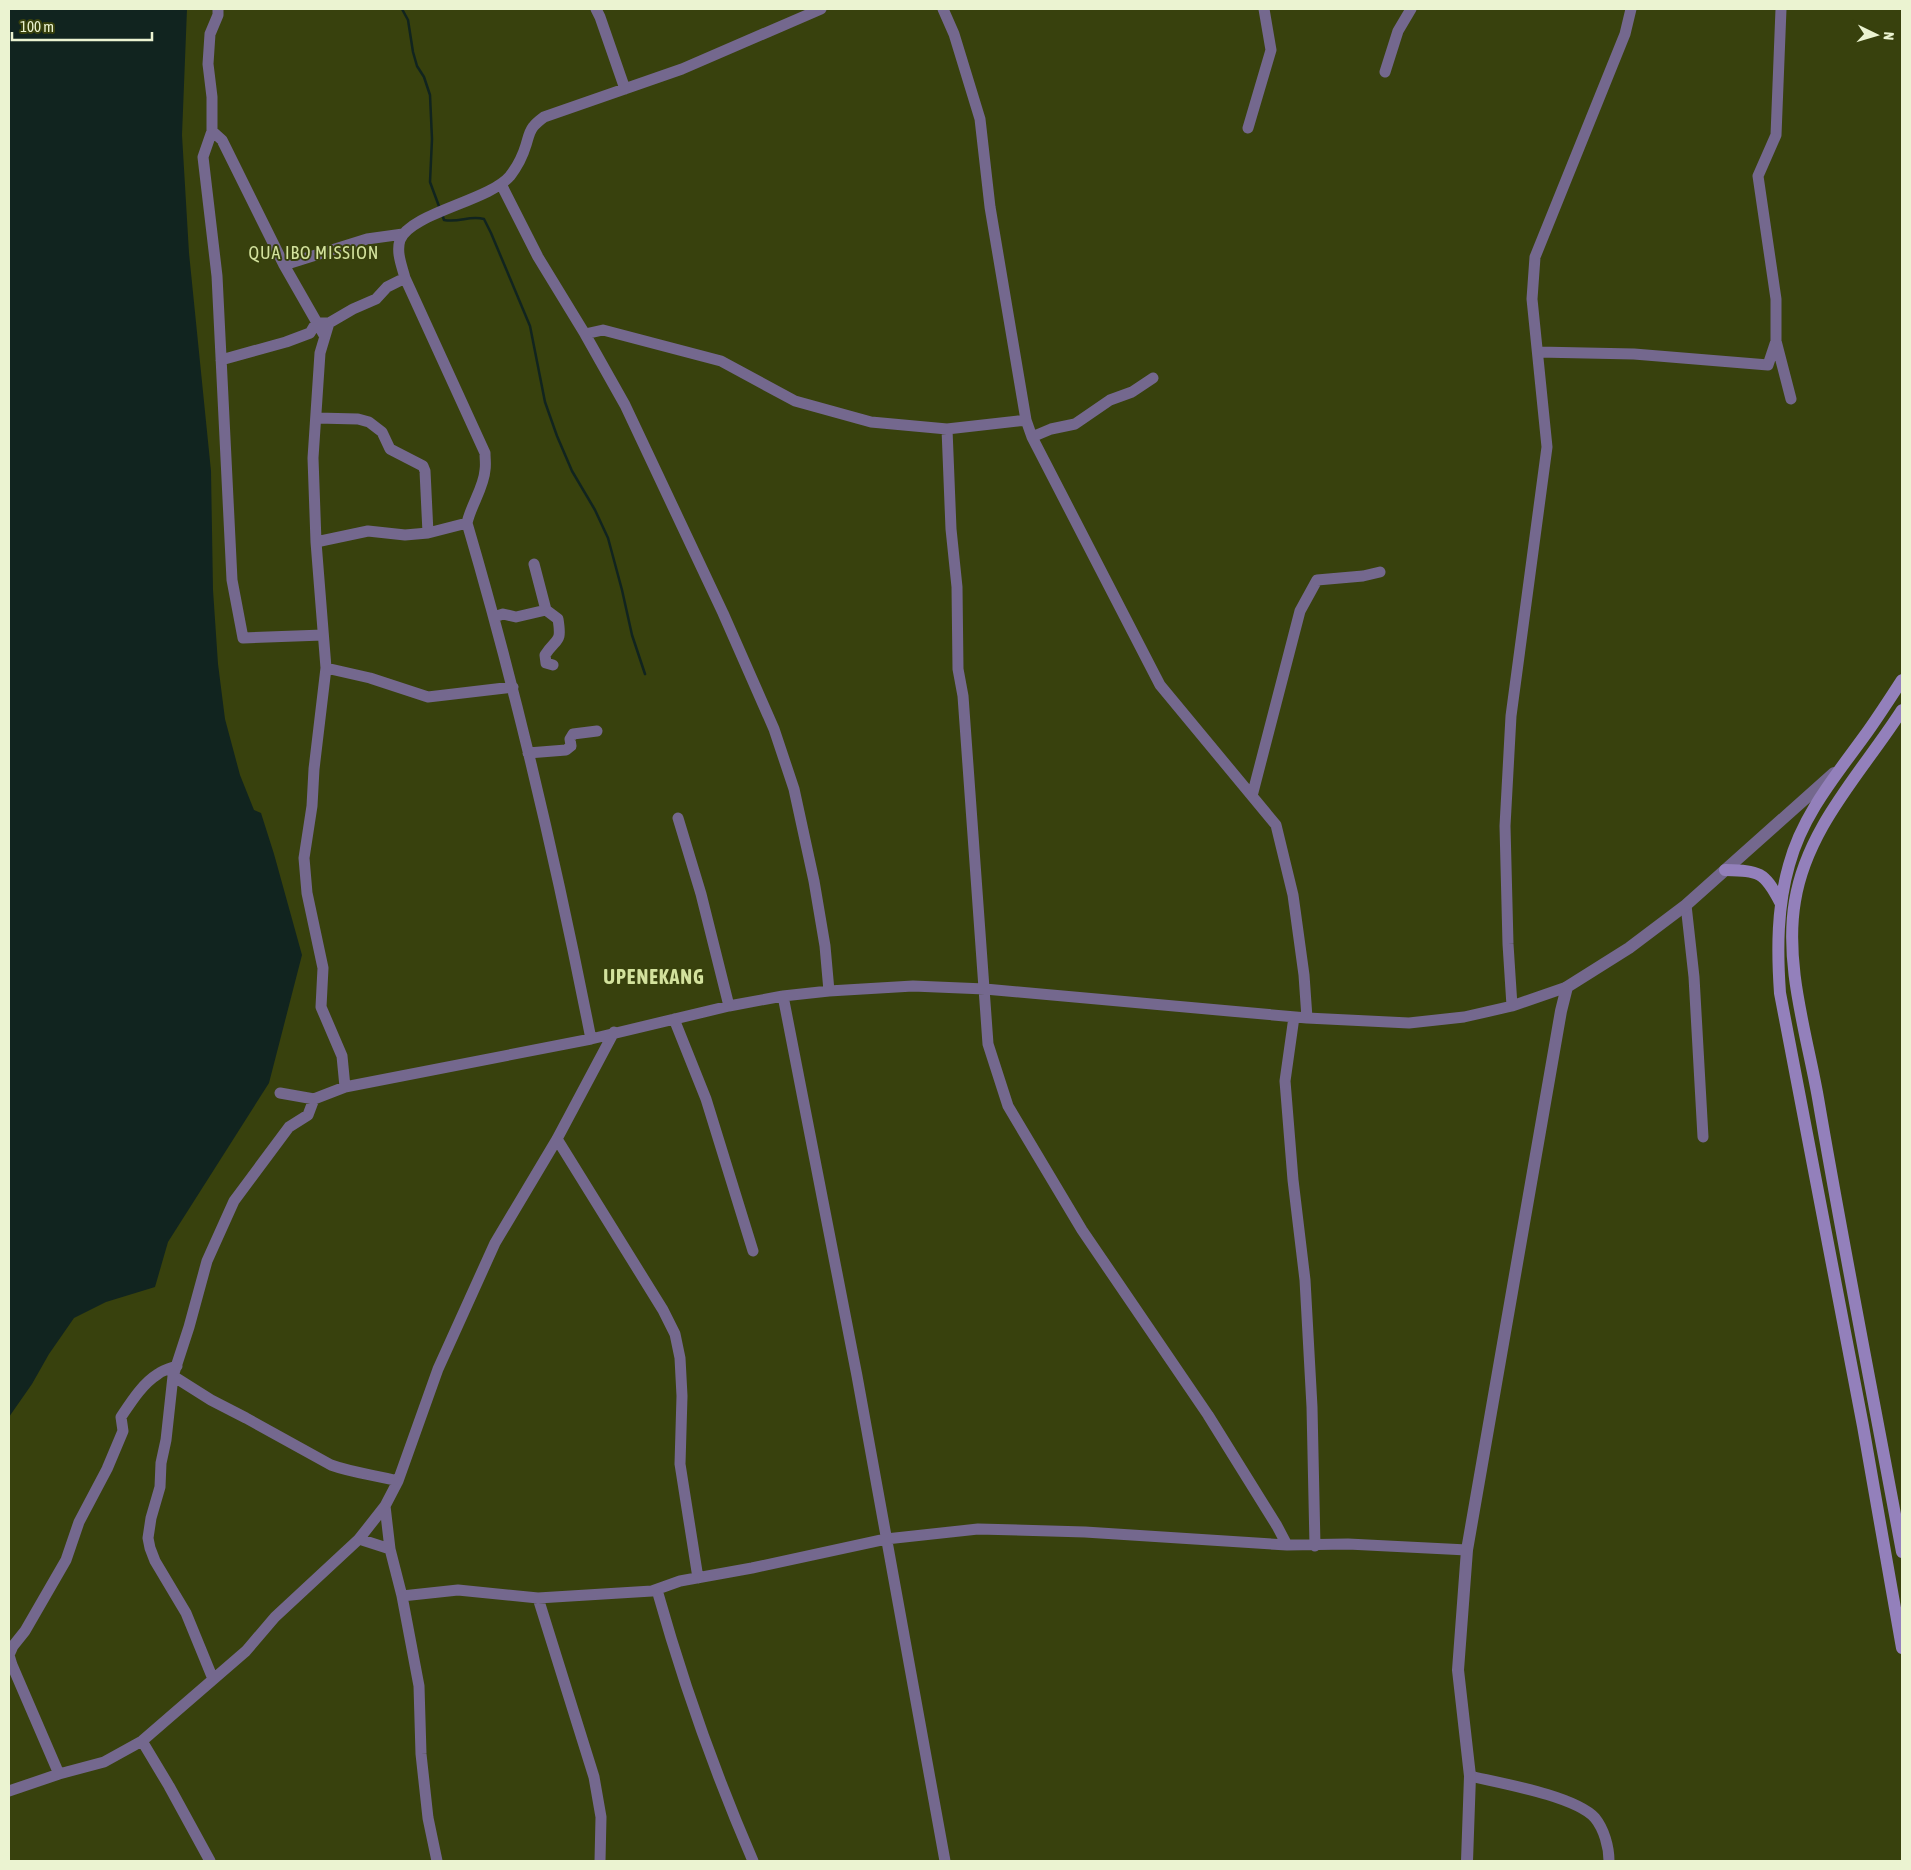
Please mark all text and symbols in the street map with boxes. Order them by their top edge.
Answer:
scale bar [12,10,152,42]
north arrow [1851,10,1901,60]
text: 100 m [20,18,54,35]
text: N [1881,31,1897,41]
district label: QUA IBO MISSION [248,242,380,263]
district label: UPENEKANG [603,965,705,988]

